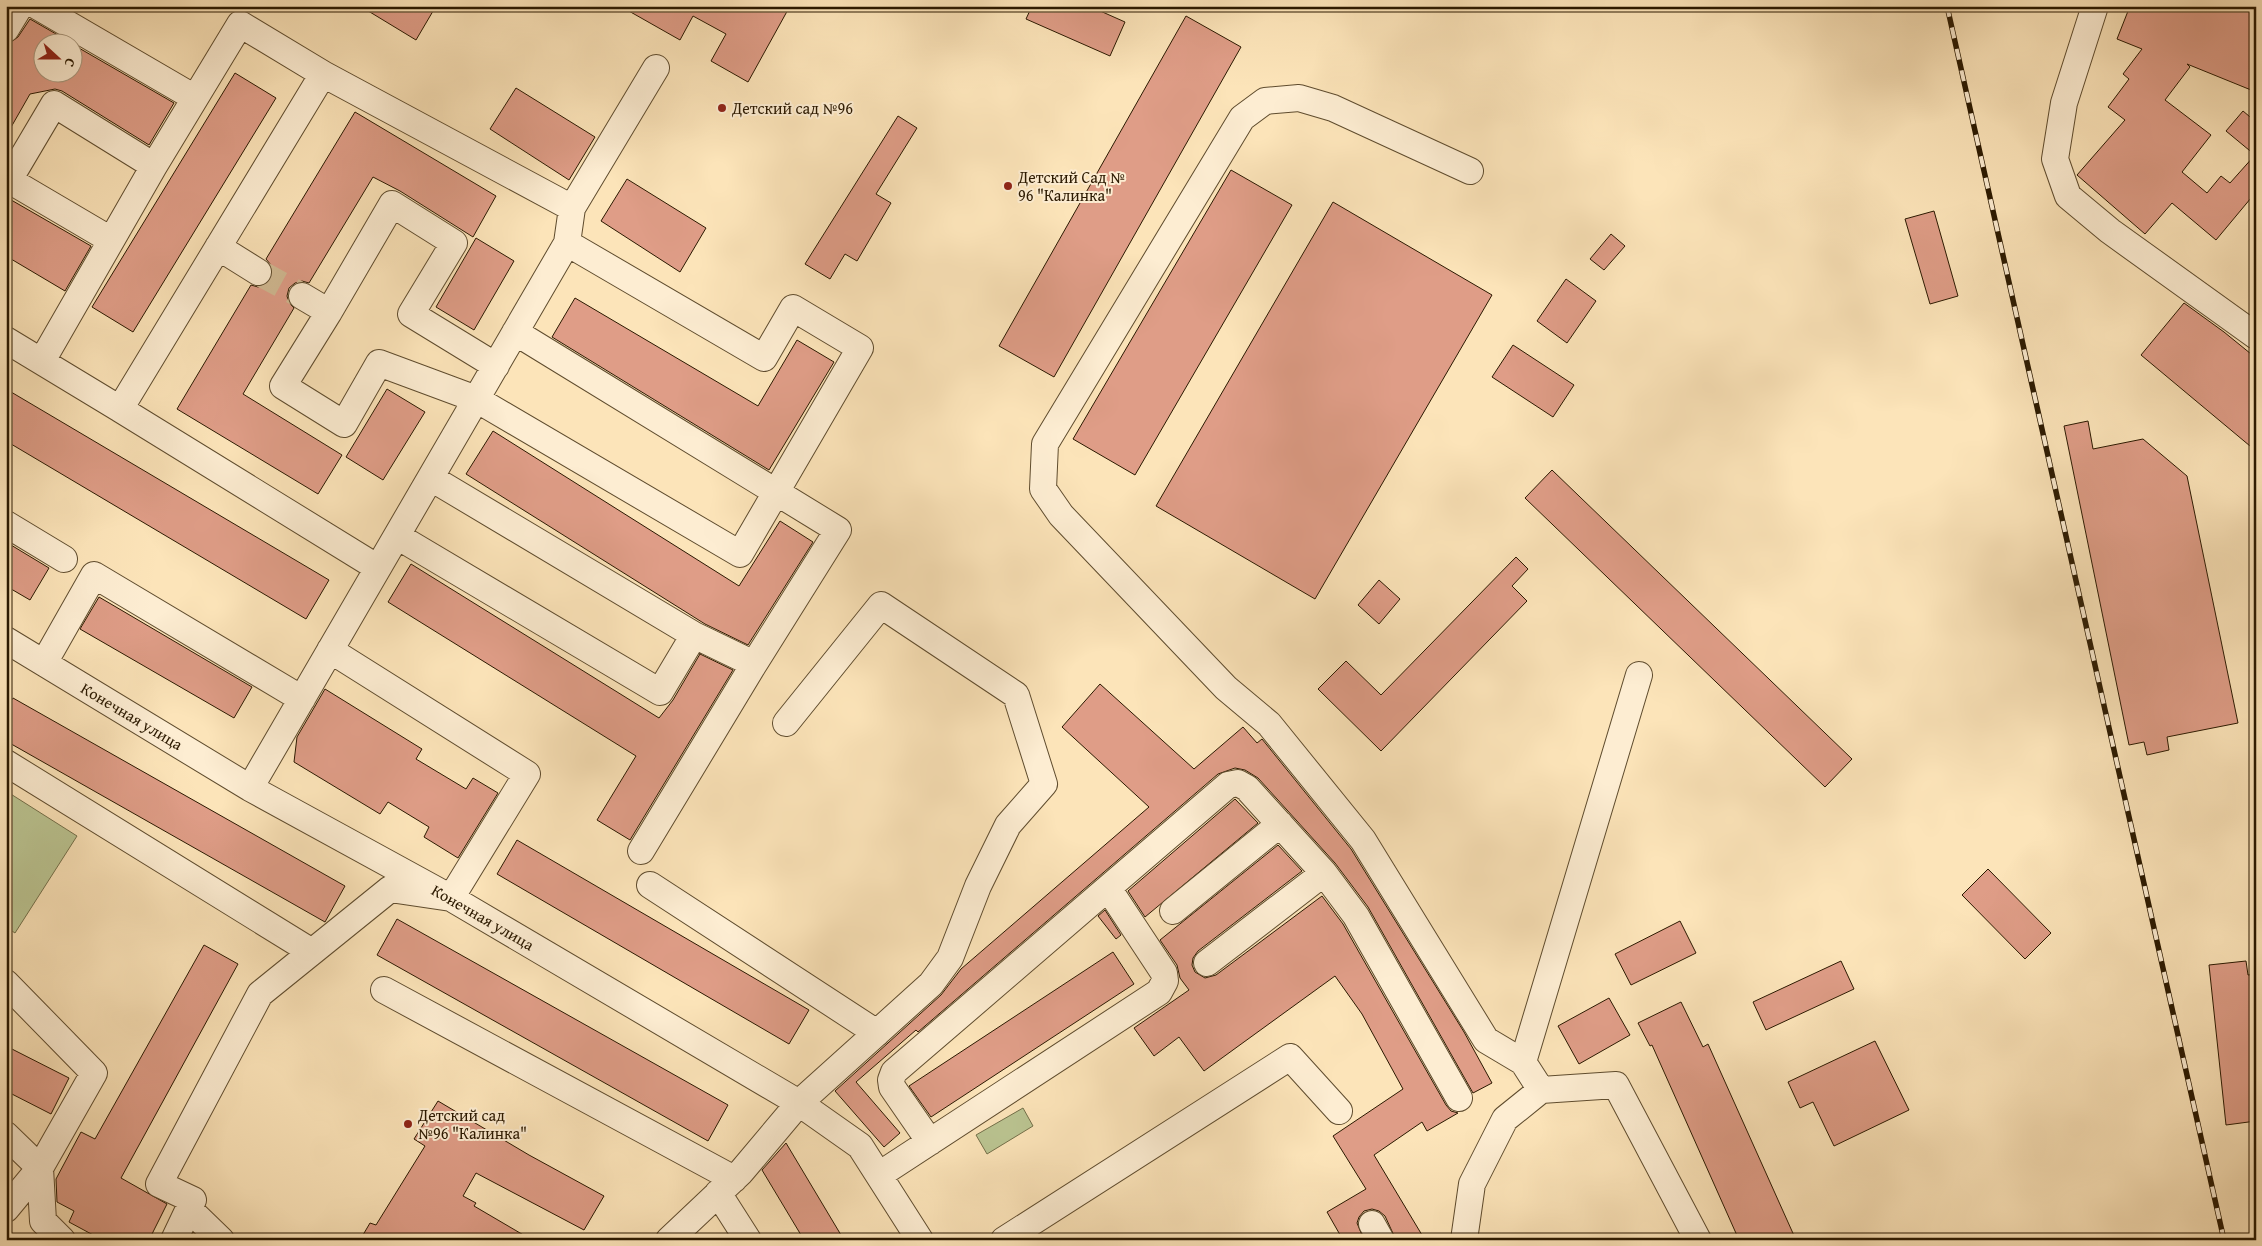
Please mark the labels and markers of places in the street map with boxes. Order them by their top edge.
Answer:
place label: Детский сад №96 [731,96,853,120]
marker: Детский сад №96 [716,102,728,114]
place label: Детский Сад № 96 "Калинка" [1017,165,1125,207]
marker: Детский Сад № 96 "Калинка" [1002,180,1014,192]
place label: Детский сад №96 "Калинка" [417,1103,527,1145]
marker: Детский сад №96 "Калинка" [402,1118,414,1130]

